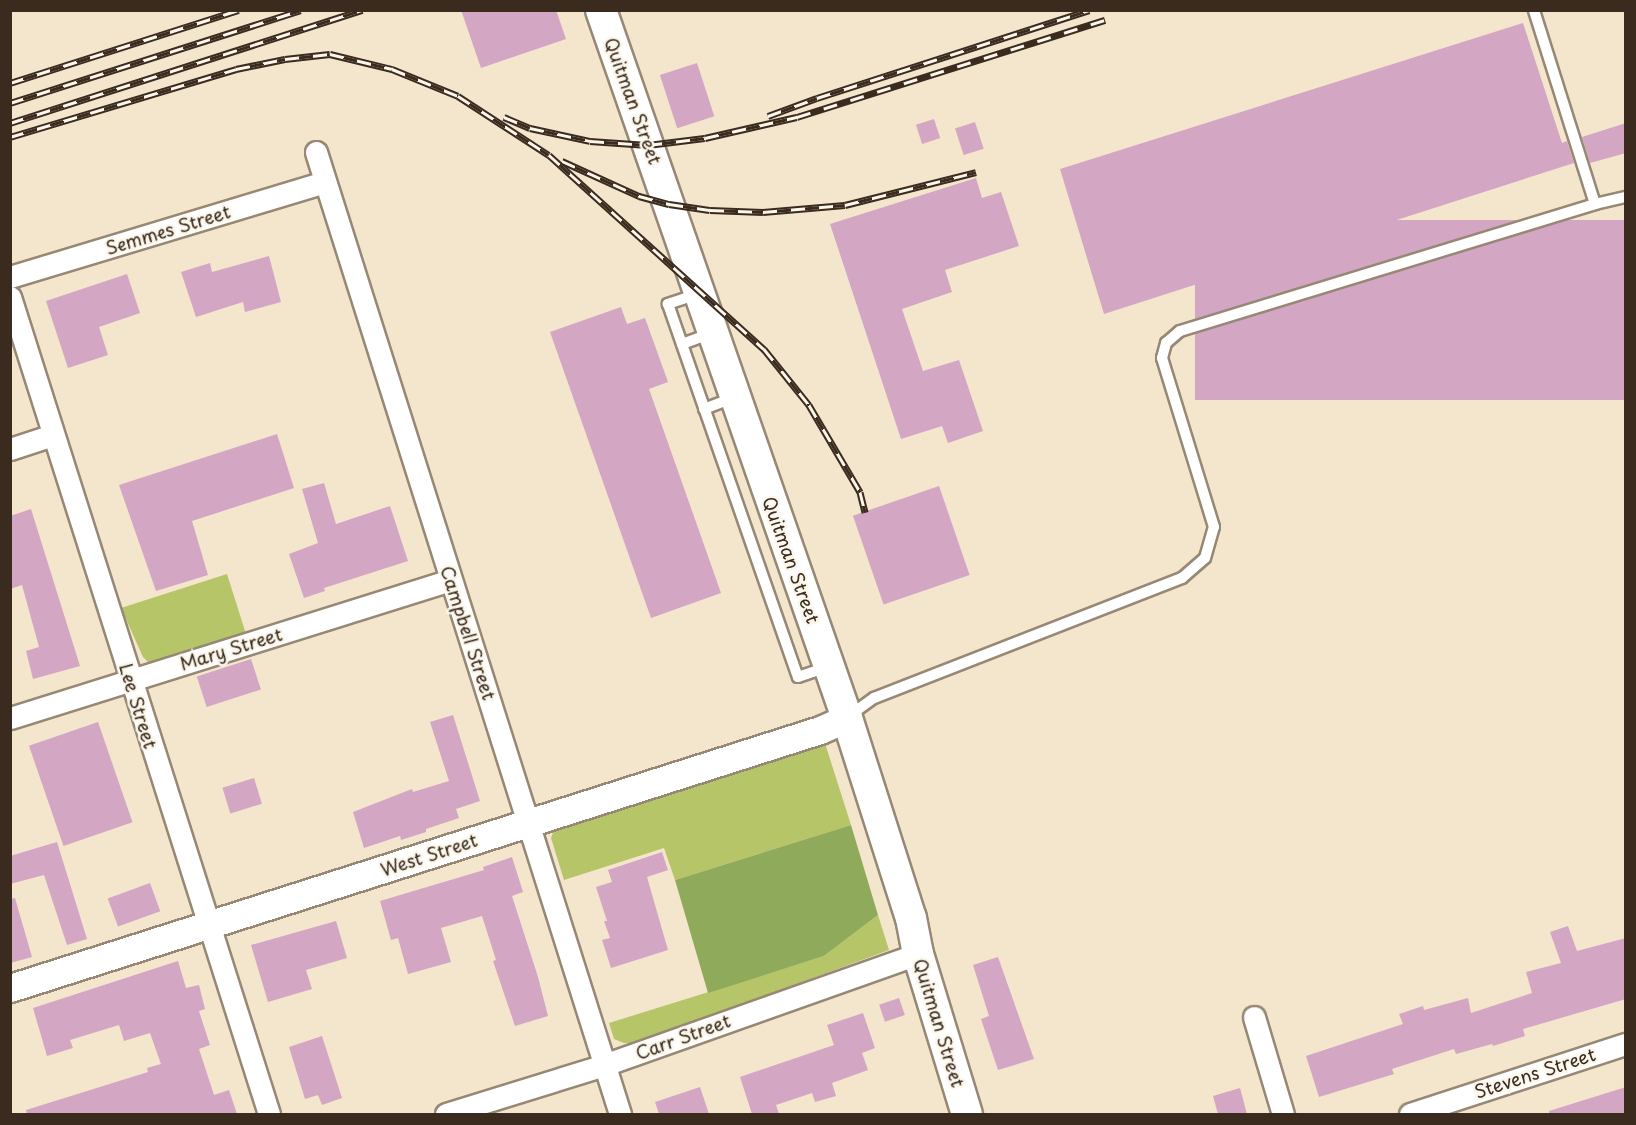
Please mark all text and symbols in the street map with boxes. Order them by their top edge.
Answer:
street label: Quitman Street [600,34,666,168]
street label: Semmes Street [102,201,234,259]
street label: Quitman Street [758,493,824,627]
street label: Campbell Street [436,563,500,703]
street label: Mary Street [177,623,285,675]
street label: Lee Street [115,660,161,752]
street label: West Street [377,829,481,881]
street label: Quitman Street [909,956,969,1090]
street label: Carr Street [632,1010,734,1064]
street label: Stevens Street [1472,1043,1598,1103]

